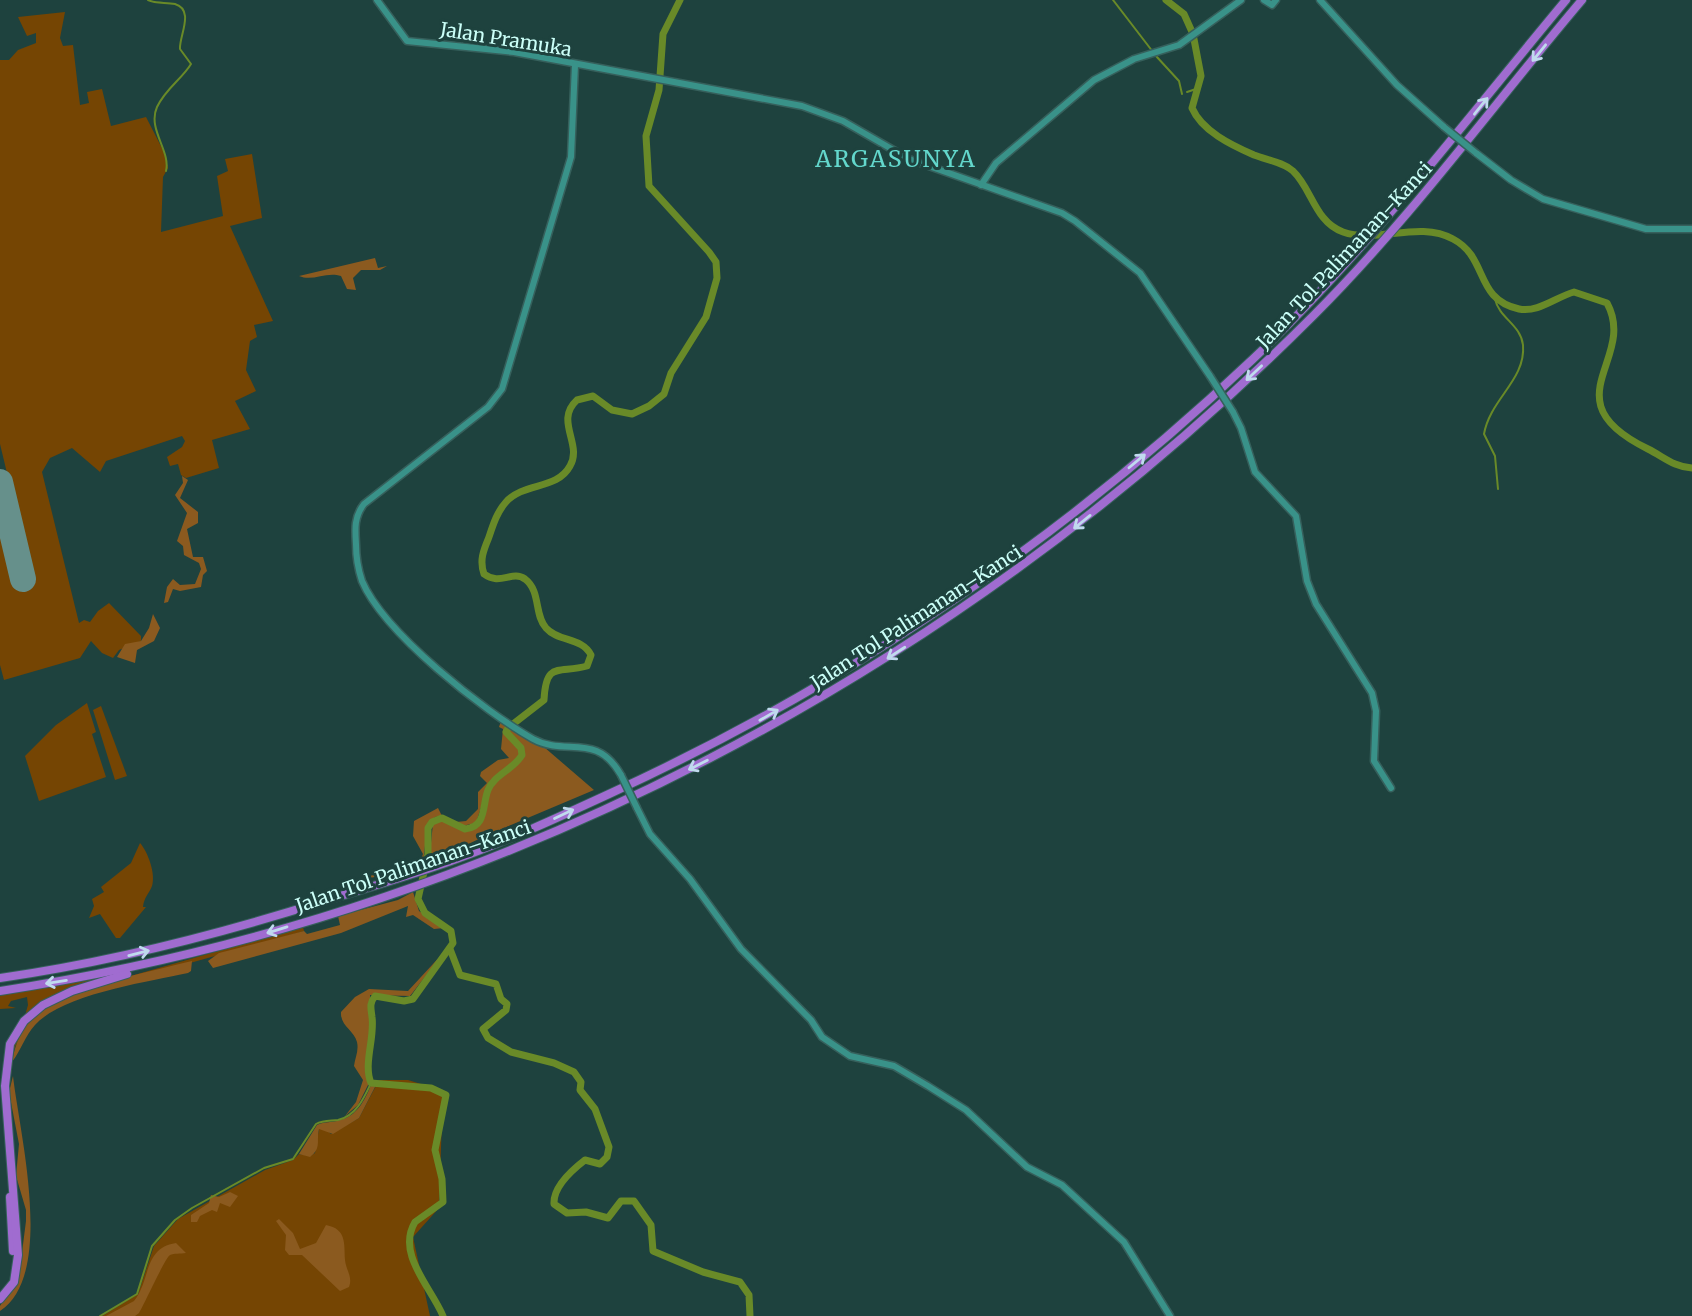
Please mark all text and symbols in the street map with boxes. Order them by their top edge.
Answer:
street label: Jalan Pramuka [437,17,574,61]
one-way arrow [1531,43,1546,61]
one-way arrow [1473,98,1489,116]
district label: ARGASUNYA [814,144,977,173]
street label: Jalan Tol Palimanan–Kanci [1250,157,1437,354]
one-way arrow [1246,365,1263,382]
one-way arrow [1128,453,1146,469]
one-way arrow [1073,515,1091,530]
street label: Jalan Tol Palimanan–Kanci [805,540,1026,695]
one-way arrow [886,647,906,661]
one-way arrow [758,708,779,721]
one-way arrow [688,759,709,772]
one-way arrow [554,807,575,820]
street label: Jalan Tol Palimanan–Kanci [291,814,534,918]
one-way arrow [266,924,288,937]
one-way arrow [127,945,150,959]
one-way arrow [45,976,67,989]

